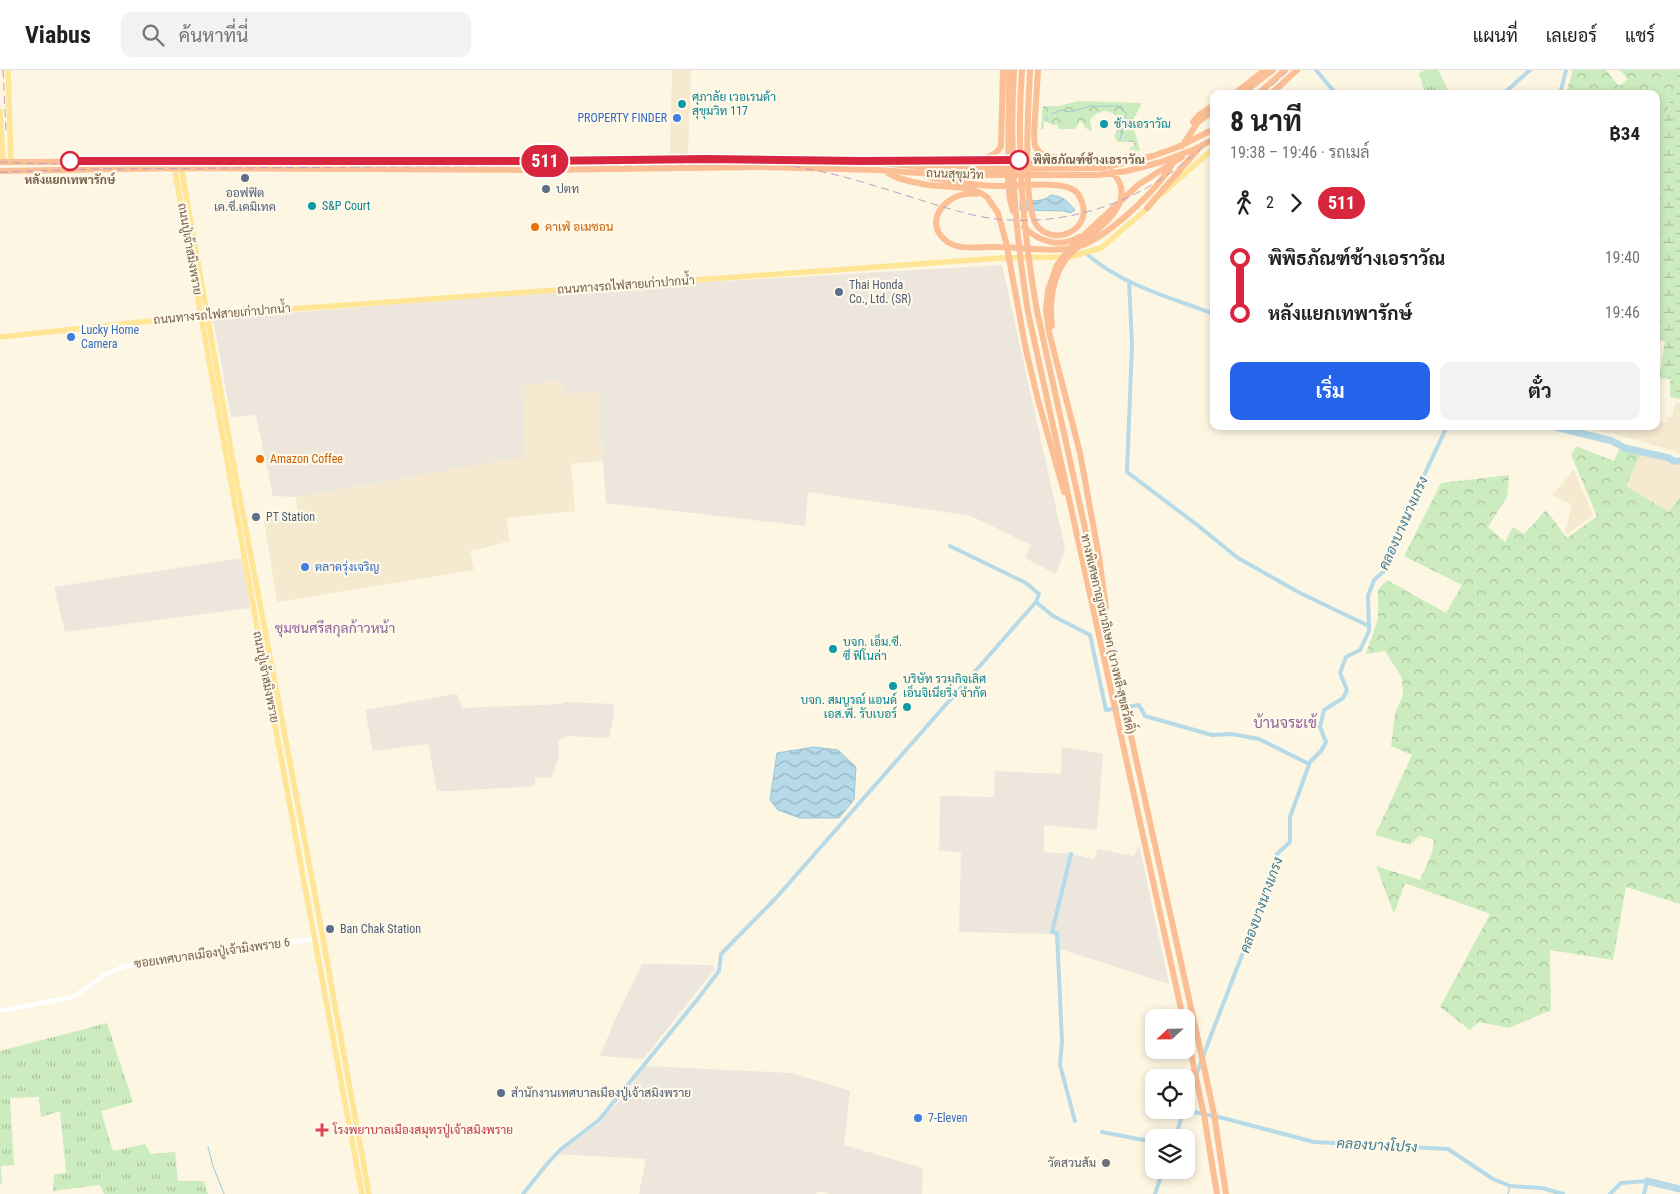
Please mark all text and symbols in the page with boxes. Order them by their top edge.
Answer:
search box [121,12,471,57]
text: Viabus [25,21,91,49]
icon: search [139,21,167,49]
text: ค้นหาที่นี่ [179,24,248,47]
text: แผนที่ [1473,25,1518,46]
text: เลเยอร์ [1546,25,1597,46]
text: แชร์ [1625,25,1655,46]
place label: ศุภาลัย เวอเรนด้า สุขุมวิท 117 [692,90,776,120]
marker: ศุภาลัย เวอเรนด้า สุขุมวิท 117 [676,98,688,110]
text: 8 นาที [1230,105,1302,138]
place label: PROPERTY FINDER [577,111,668,125]
marker: PROPERTY FINDER [671,112,683,124]
place label: ช้างเอราวัณ [1114,117,1171,131]
marker: ช้างเอราวัณ [1098,118,1110,130]
text: ฿34 [1609,122,1640,145]
text: 19:38 – 19:46 · รถเมล์ [1230,143,1370,162]
line badge: 511 [516,145,574,177]
text: 511 [531,150,559,171]
marker: พิพิธภัณฑ์ช้างเอราวัณ [1009,150,1029,170]
marker: หลังแยกเทพารักษ์ [60,151,80,171]
place label: พิพิธภัณฑ์ช้างเอราวัณ [1033,152,1145,167]
street label: ถนนสุขุมวิท [926,166,984,184]
place label: หลังแยกเทพารักษ์ [24,172,116,187]
marker: ออฟฟิต เค.ซี.เคมิเทค [239,172,251,184]
place label: ปตท [556,182,579,196]
marker: ปตท [540,183,552,195]
place label: ออฟฟิต เค.ซี.เคมิเทค [214,186,276,214]
icon: walk [1230,189,1258,217]
icon: forward [1282,189,1310,217]
text: 511 [1328,192,1355,213]
text: 2 [1266,193,1274,212]
place label: S&P Court [322,199,371,213]
marker: S&P Court [306,200,318,212]
street label: ถนนปู่เจ้าสมิงพราย [174,202,205,296]
place label: คาเฟ่ อเมซอน [545,220,614,234]
marker: คาเฟ่ อเมซอน [529,221,541,233]
text: พิพิธภัณฑ์ช้างเอราวัณ [1268,247,1445,270]
text: 19:40 [1605,248,1640,267]
street label: ถนนทางรถไฟสายเก่าปากน้ำ [557,269,695,297]
place label: Thai Honda Co., Ltd. (SR) [849,278,911,306]
marker: Thai Honda Co., Ltd. (SR) [833,286,845,298]
street label: ถนนทางรถไฟสายเก่าปากน้ำ [152,297,291,327]
text: หลังแยกเทพารักษ์ [1268,302,1412,325]
text: 19:46 [1605,303,1640,322]
place label: Lucky Home Camera [81,323,139,351]
marker: Lucky Home Camera [65,331,77,343]
button: เริ่ม [1230,362,1430,420]
button: ตั๋ว [1440,362,1640,420]
place label: Amazon Coffee [270,452,343,466]
marker: Amazon Coffee [254,453,266,465]
water label: คลองบางนางเกรง [1375,474,1431,572]
place label: PT Station [266,510,315,524]
marker: PT Station [250,511,262,523]
street label: ทางพิเศษกาญจนาภิเษก (บางพลี-สุขสวัสดิ์) [1076,532,1142,736]
place label: ตลาดรุ่งเจริญ [315,560,380,576]
marker: ตลาดรุ่งเจริญ [299,561,311,573]
district label: ชุมชนศรีสกุลก้าวหน้า [275,619,395,638]
street label: ถนนปู่เจ้าสมิงพราย [249,630,282,724]
place label: บจก. เอ็ม.ซี. ซี ฟิโนล่า [843,633,902,663]
marker: บจก. เอ็ม.ซี. ซี ฟิโนล่า [827,643,839,655]
place label: บริษัท รวมกิจเลิศ เอ็นจิเนียริ่ง จำกัด [903,672,987,700]
marker: บริษัท รวมกิจเลิศ เอ็นจิเนียริ่ง จำกัด [887,680,899,692]
place label: บจก. สมบูรณ์ แอนด์ เอส.พี. รับเบอร์ [800,692,897,721]
marker: บจก. สมบูรณ์ แอนด์ เอส.พี. รับเบอร์ [901,701,913,713]
district label: บ้านจระเข้ [1253,713,1318,732]
water label: คลองบางนางเกรง [1236,855,1286,955]
place label: Ban Chak Station [340,922,421,936]
marker: Ban Chak Station [324,923,336,935]
street label: ซอยเทศบาลเมืองปู่เจ้ามิงพราย 6 [133,935,291,972]
north arrow [1145,1009,1195,1059]
map controls [1145,1009,1195,1179]
button: locate [1145,1069,1195,1119]
place label: สำนักงานเทศบาลเมืองปู่เจ้าสมิงพราย [511,1086,691,1101]
marker: สำนักงานเทศบาลเมืองปู่เจ้าสมิงพราย [495,1087,507,1099]
place label: 7-Eleven [928,1111,968,1125]
marker: 7-Eleven [912,1112,924,1124]
place label: โรงพยาบาลเมืองสมุทรปู่เจ้าสมิงพราย [332,1122,513,1139]
marker: โรงพยาบาลเมืองสมุทรปู่เจ้าสมิงพราย [315,1123,329,1137]
button: layers [1145,1129,1195,1179]
water label: คลองบางโปรง [1336,1135,1418,1155]
place label: วัดสวนส้ม [1048,1156,1096,1170]
marker: วัดสวนส้ม [1100,1157,1112,1169]

